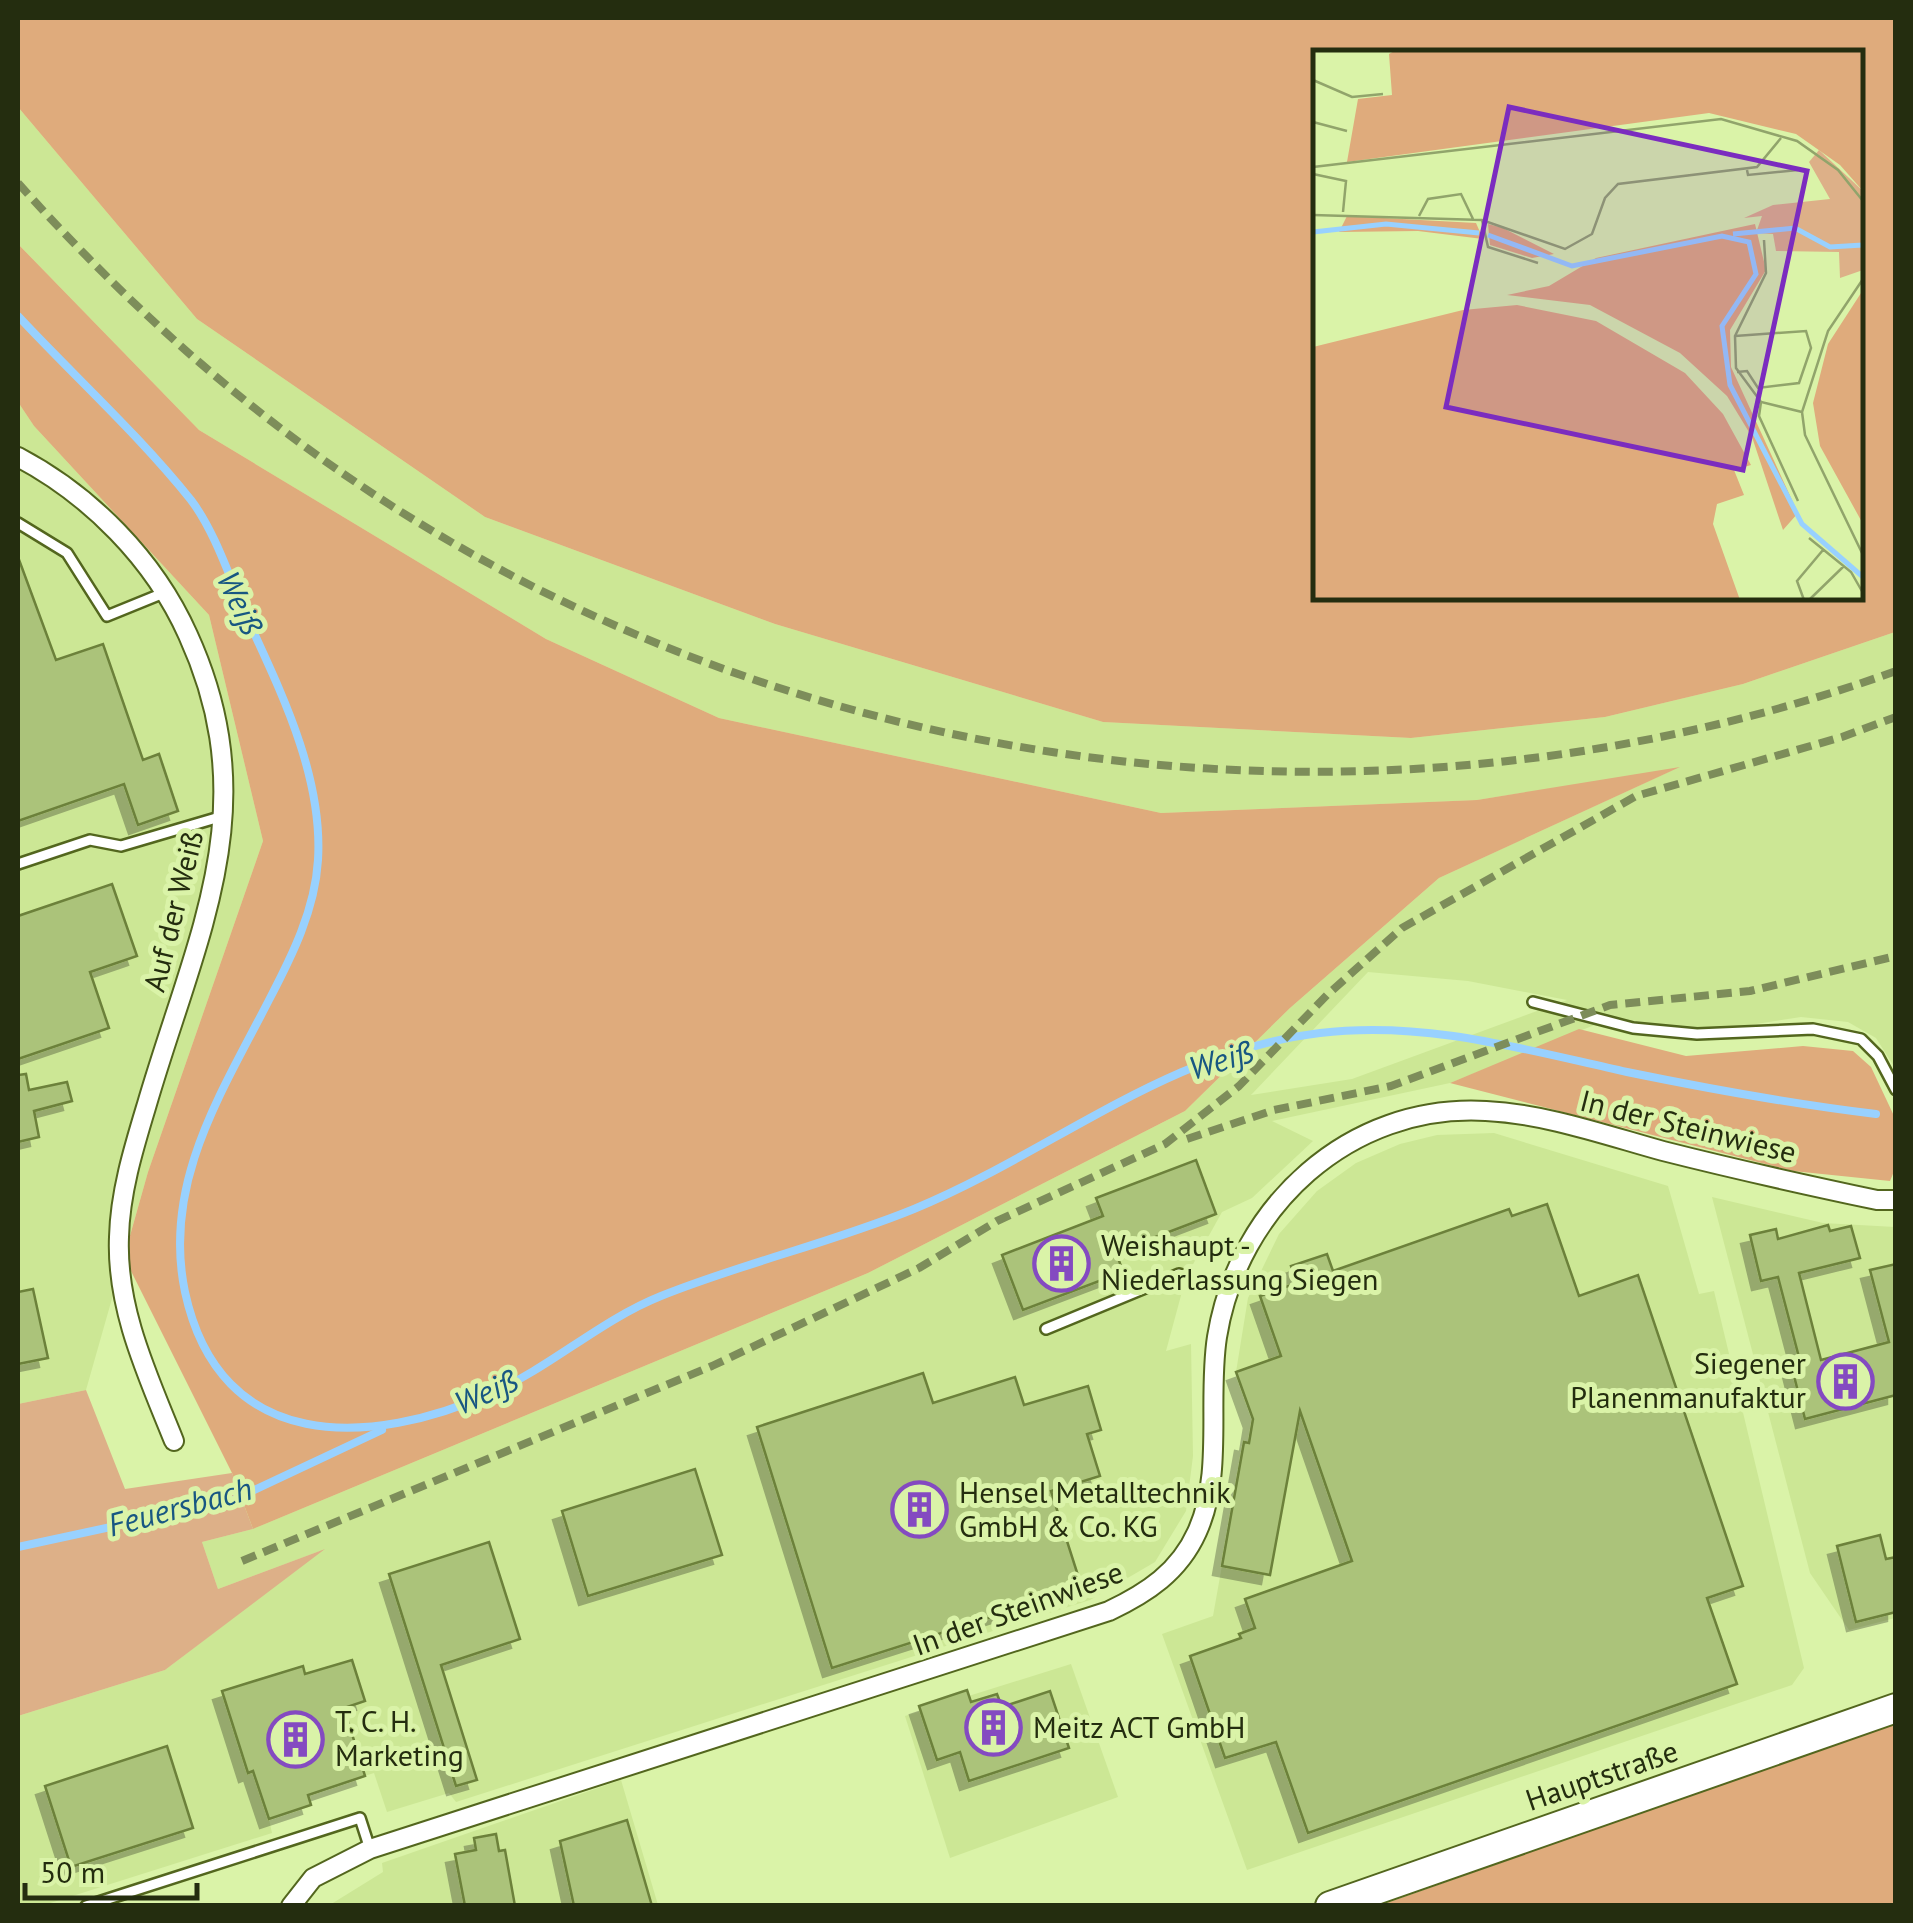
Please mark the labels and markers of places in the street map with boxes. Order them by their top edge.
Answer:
place label: Weishaupt - Niederlassung Siegen [1101,1225,1378,1298]
building icon: Weishaupt - Niederlassung Siegen [1032,1233,1092,1293]
place label: Siegener Planenmanufaktur [1570,1343,1806,1416]
building icon: Siegener Planenmanufaktur [1815,1351,1875,1411]
place label: Hensel Metalltechnik GmbH & Co. KG [959,1472,1231,1545]
building icon: Hensel Metalltechnik GmbH & Co. KG [890,1480,950,1540]
building icon: Meitz ACT GmbH [964,1698,1024,1758]
place label: T. C. H. Marketing [335,1701,464,1774]
place label: Meitz ACT GmbH [1033,1707,1245,1746]
building icon: T. C. H. Marketing [266,1709,326,1769]

